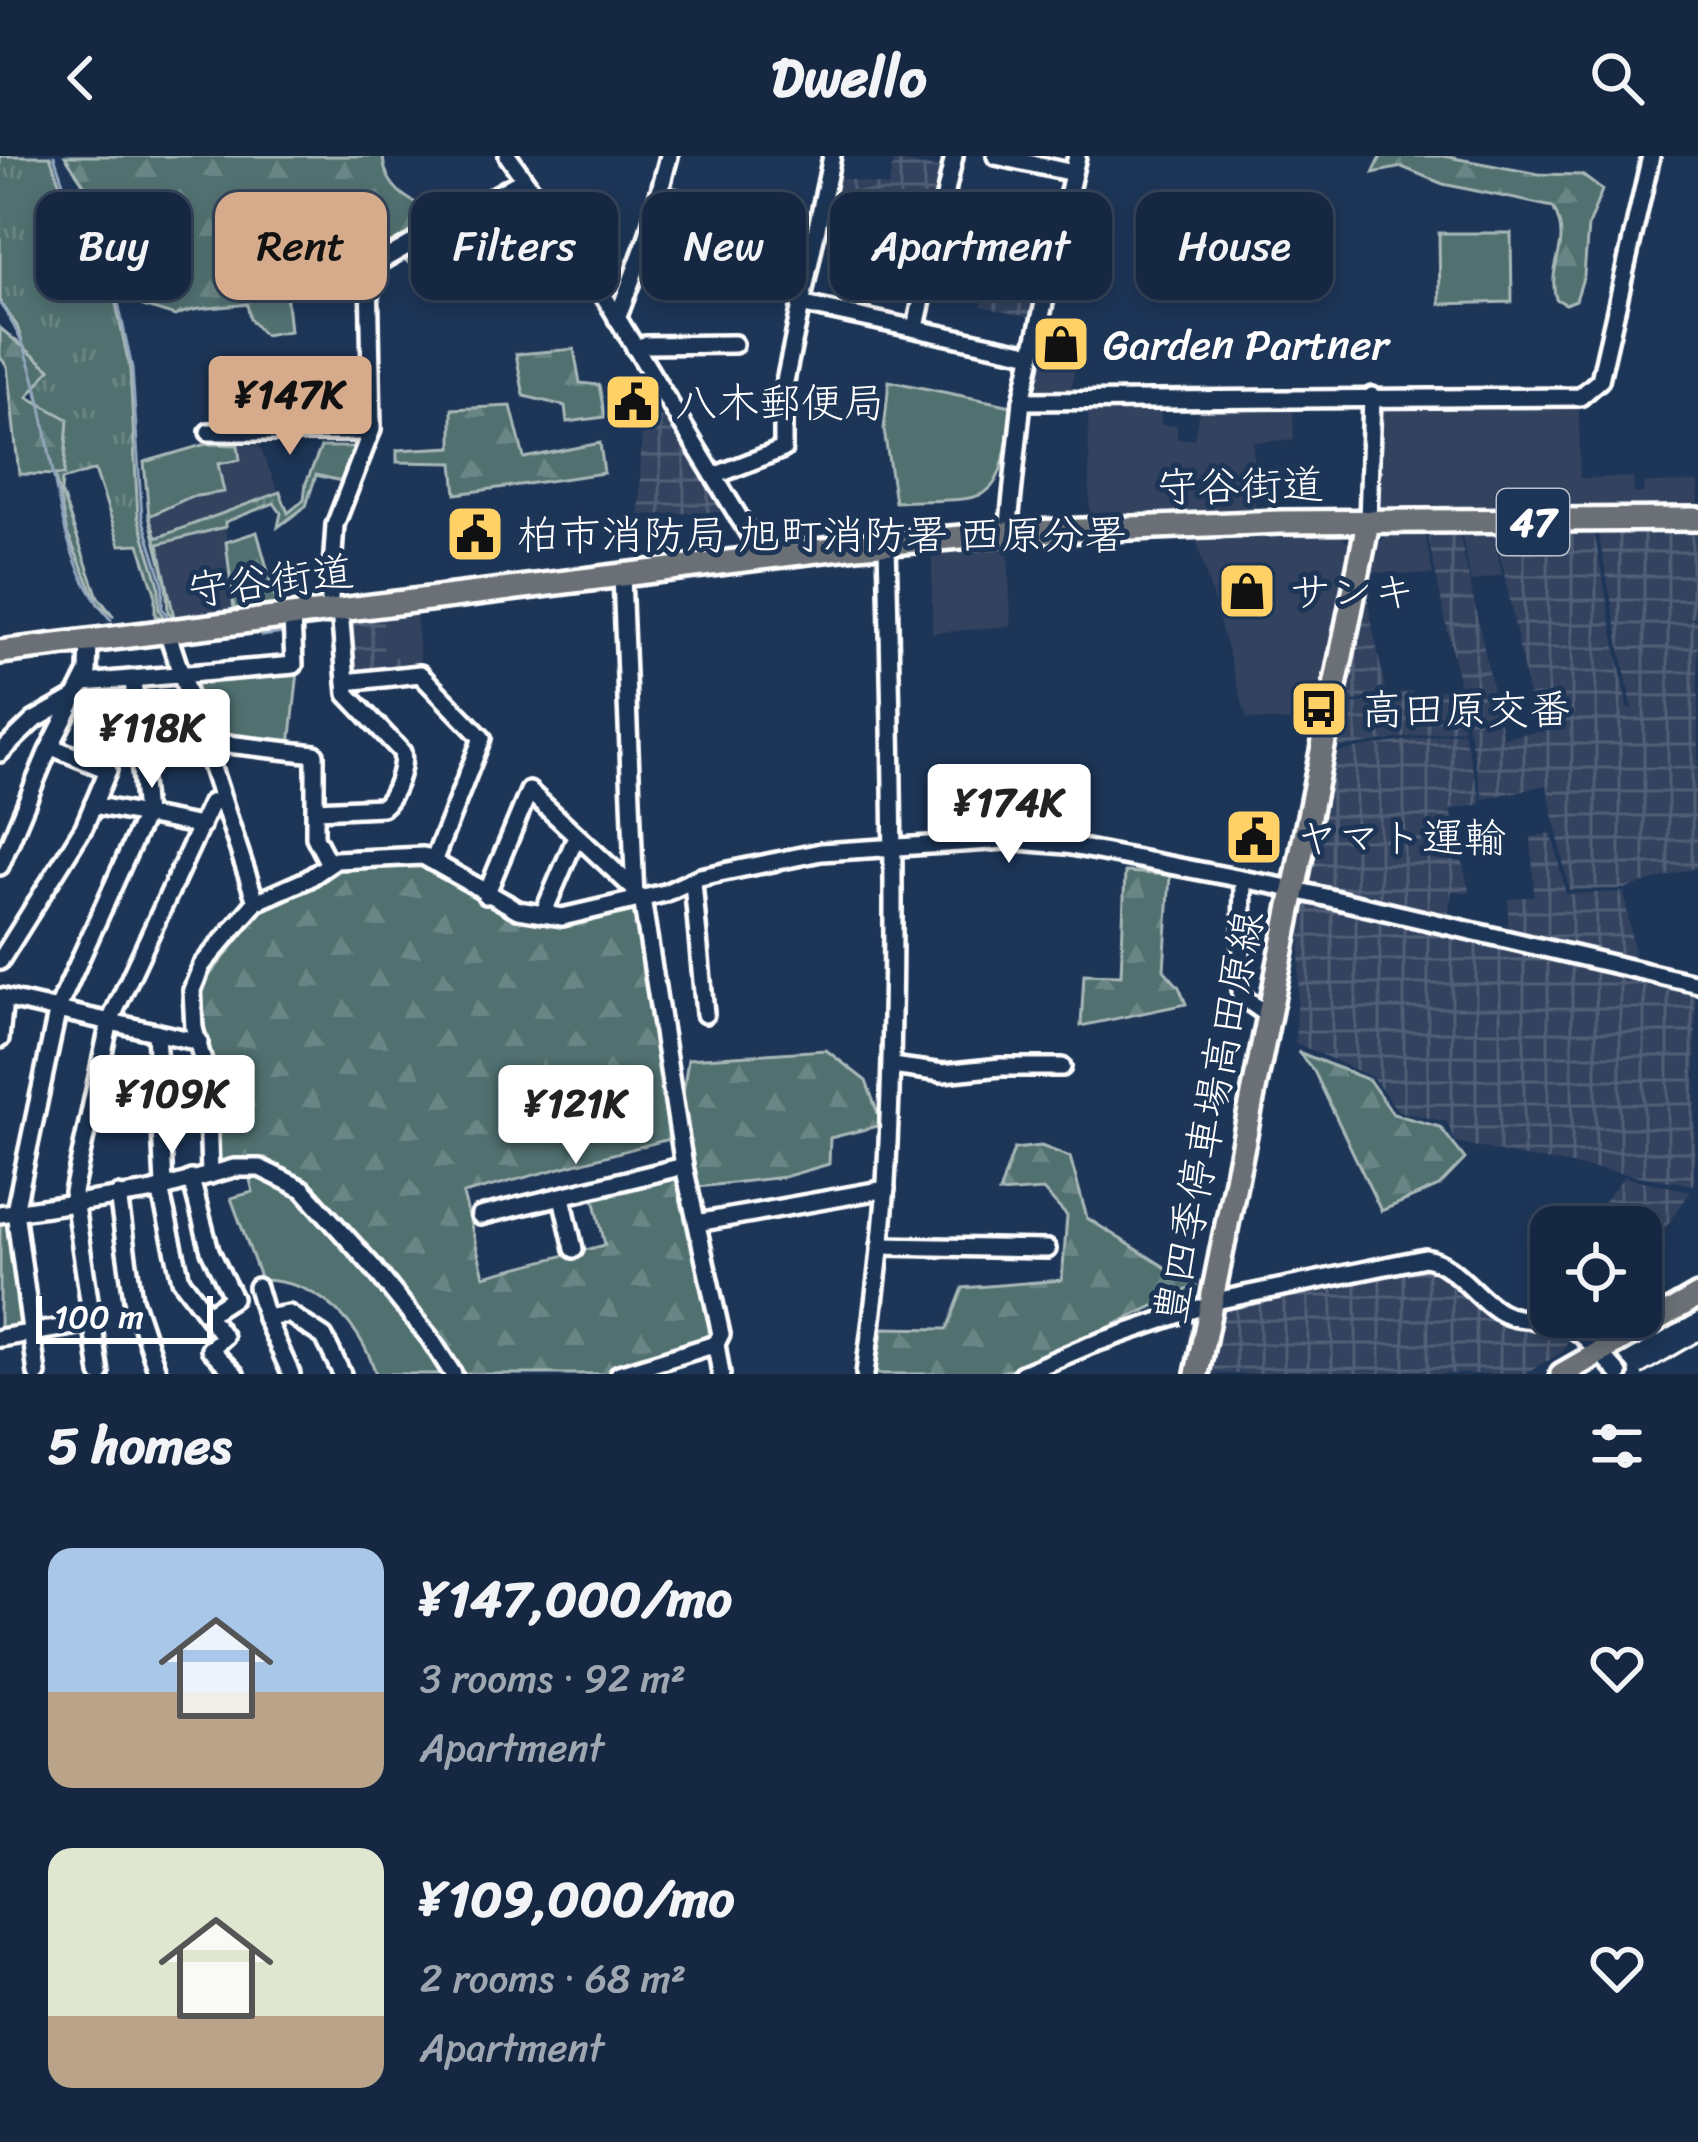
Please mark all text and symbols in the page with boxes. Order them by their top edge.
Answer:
text: Dwello [771,30,927,126]
icon: back [48,45,114,111]
icon: search [1584,45,1650,111]
chip: Buy [36,192,191,300]
chip: Rent [215,192,387,300]
chip: Filters [411,192,618,300]
chip: New [642,192,806,300]
chip: Apartment [830,192,1112,300]
chip: House [1136,192,1333,300]
place label: Garden Partner [1103,308,1391,382]
shop icon: Garden Partner [1030,313,1092,375]
pin: ¥147K [206,356,374,458]
text: ¥147K [236,360,344,429]
place label: 八木郵便局 [675,366,885,440]
public building icon: 八木郵便局 [602,371,664,433]
street label: 守谷街道 [1155,448,1325,524]
road number: 47 [1497,489,1569,555]
place label: 柏市消防局 旭町消防署 西原分署 [517,498,1127,572]
public building icon: 柏市消防局 旭町消防署 西原分署 [444,503,506,565]
street label: 守谷街道 [182,534,358,628]
place label: サンキ [1289,555,1415,629]
shop icon: サンキ [1216,560,1278,622]
place label: 高田原交番 [1361,673,1571,747]
bus stop icon: 高田原交番 [1288,678,1350,740]
pin: ¥118K [68,689,236,791]
text: ¥118K [101,693,203,762]
pin: ¥174K [925,764,1093,866]
text: ¥174K [955,768,1063,837]
place label: ヤマト運輸 [1296,801,1506,875]
public building icon: ヤマト運輸 [1223,806,1285,868]
street label: 豊四季停車場高田原線 [1133,904,1285,1330]
pin: ¥109K [88,1055,256,1157]
text: ¥109K [117,1059,227,1128]
pin: ¥121K [492,1065,660,1167]
text: ¥121K [525,1069,627,1138]
map controls [1530,1206,1662,1338]
button: locate [1530,1206,1662,1338]
text: 100 m [54,1288,144,1346]
scale bar [36,1290,213,1343]
text: 5 homes [48,1401,231,1491]
icon: filters [1584,1413,1650,1479]
text: ¥147,000/mo [420,1554,732,1644]
icon: home [144,1596,288,1740]
icon: heart [1584,1635,1650,1701]
text: 3 rooms · 92 m² [420,1644,686,1713]
text: Apartment [420,1713,604,1782]
text: ¥109,000/mo [420,1854,735,1944]
icon: home [144,1896,288,2040]
icon: heart [1584,1935,1650,2001]
text: 2 rooms · 68 m² [420,1944,686,2013]
text: Apartment [420,2013,604,2082]

